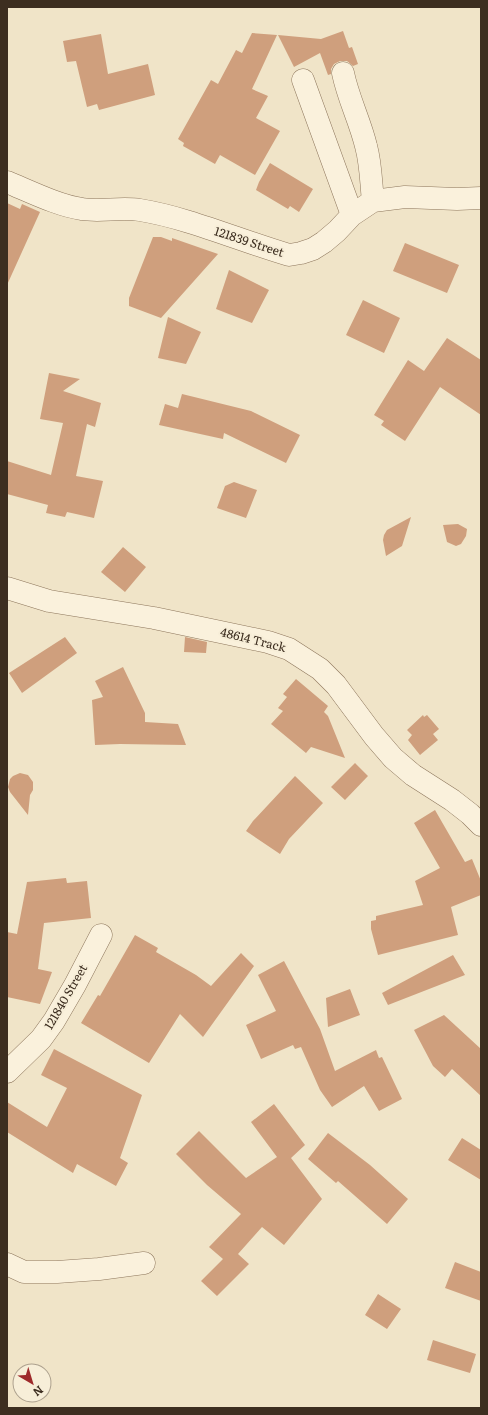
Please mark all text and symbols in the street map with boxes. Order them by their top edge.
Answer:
street label: 121839 Street [212,221,286,261]
street label: 48614 Track [219,622,289,656]
street label: 121840 Street [39,960,91,1033]
north arrow [12,1363,52,1403]
text: N [30,1383,47,1401]

